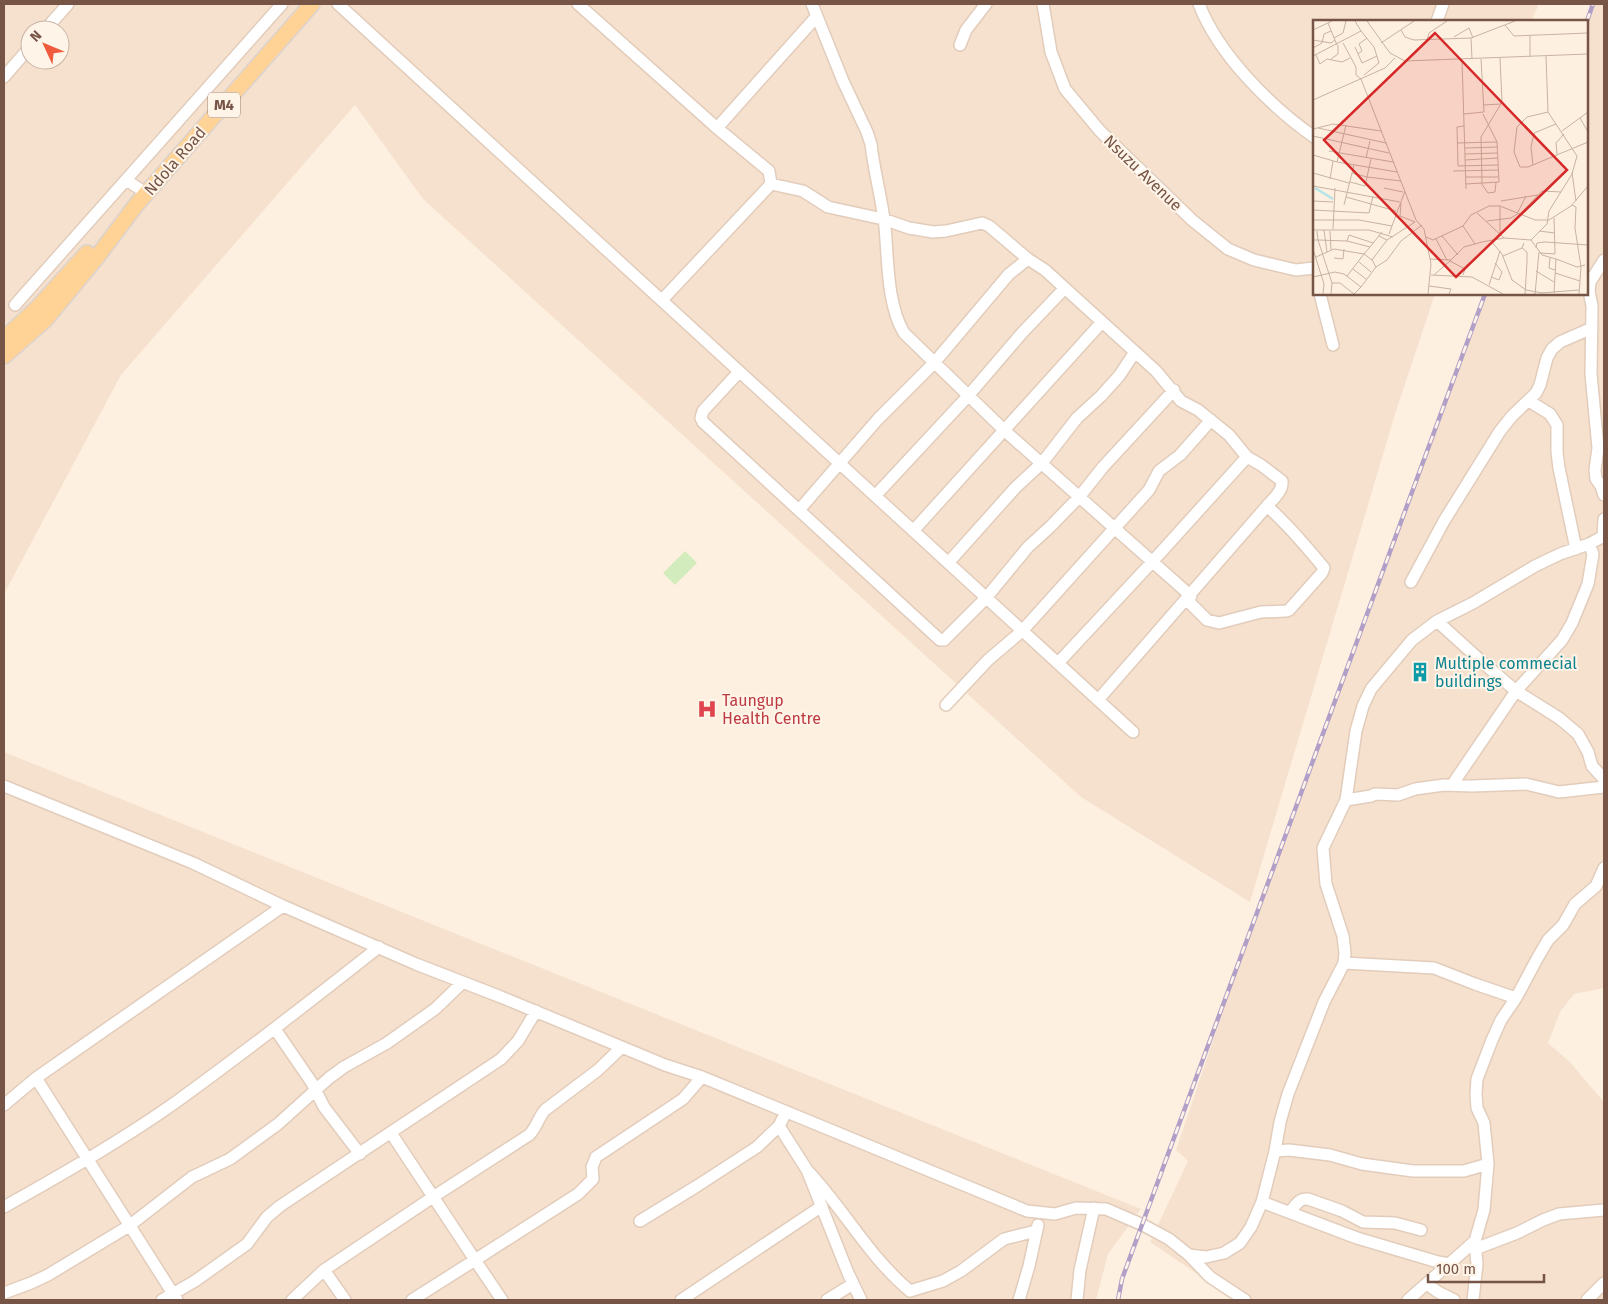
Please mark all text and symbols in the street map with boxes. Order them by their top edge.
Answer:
north arrow [20,20,70,70]
inset map [1313,20,1588,295]
text: N [27,27,45,46]
road number: M4 [208,92,240,118]
street label: Ndola Road [140,123,210,199]
street label: Nsuzu Avenue [1100,131,1186,215]
place label: Multiple commecial buildings [1435,654,1577,691]
building icon: Multiple commecial buildings [1409,661,1431,683]
place label: Taungup Health Centre [722,691,821,728]
hospital icon: Taungup Health Centre [696,698,718,720]
scale bar [1428,1252,1544,1284]
text: 100 m [1436,1260,1476,1278]

